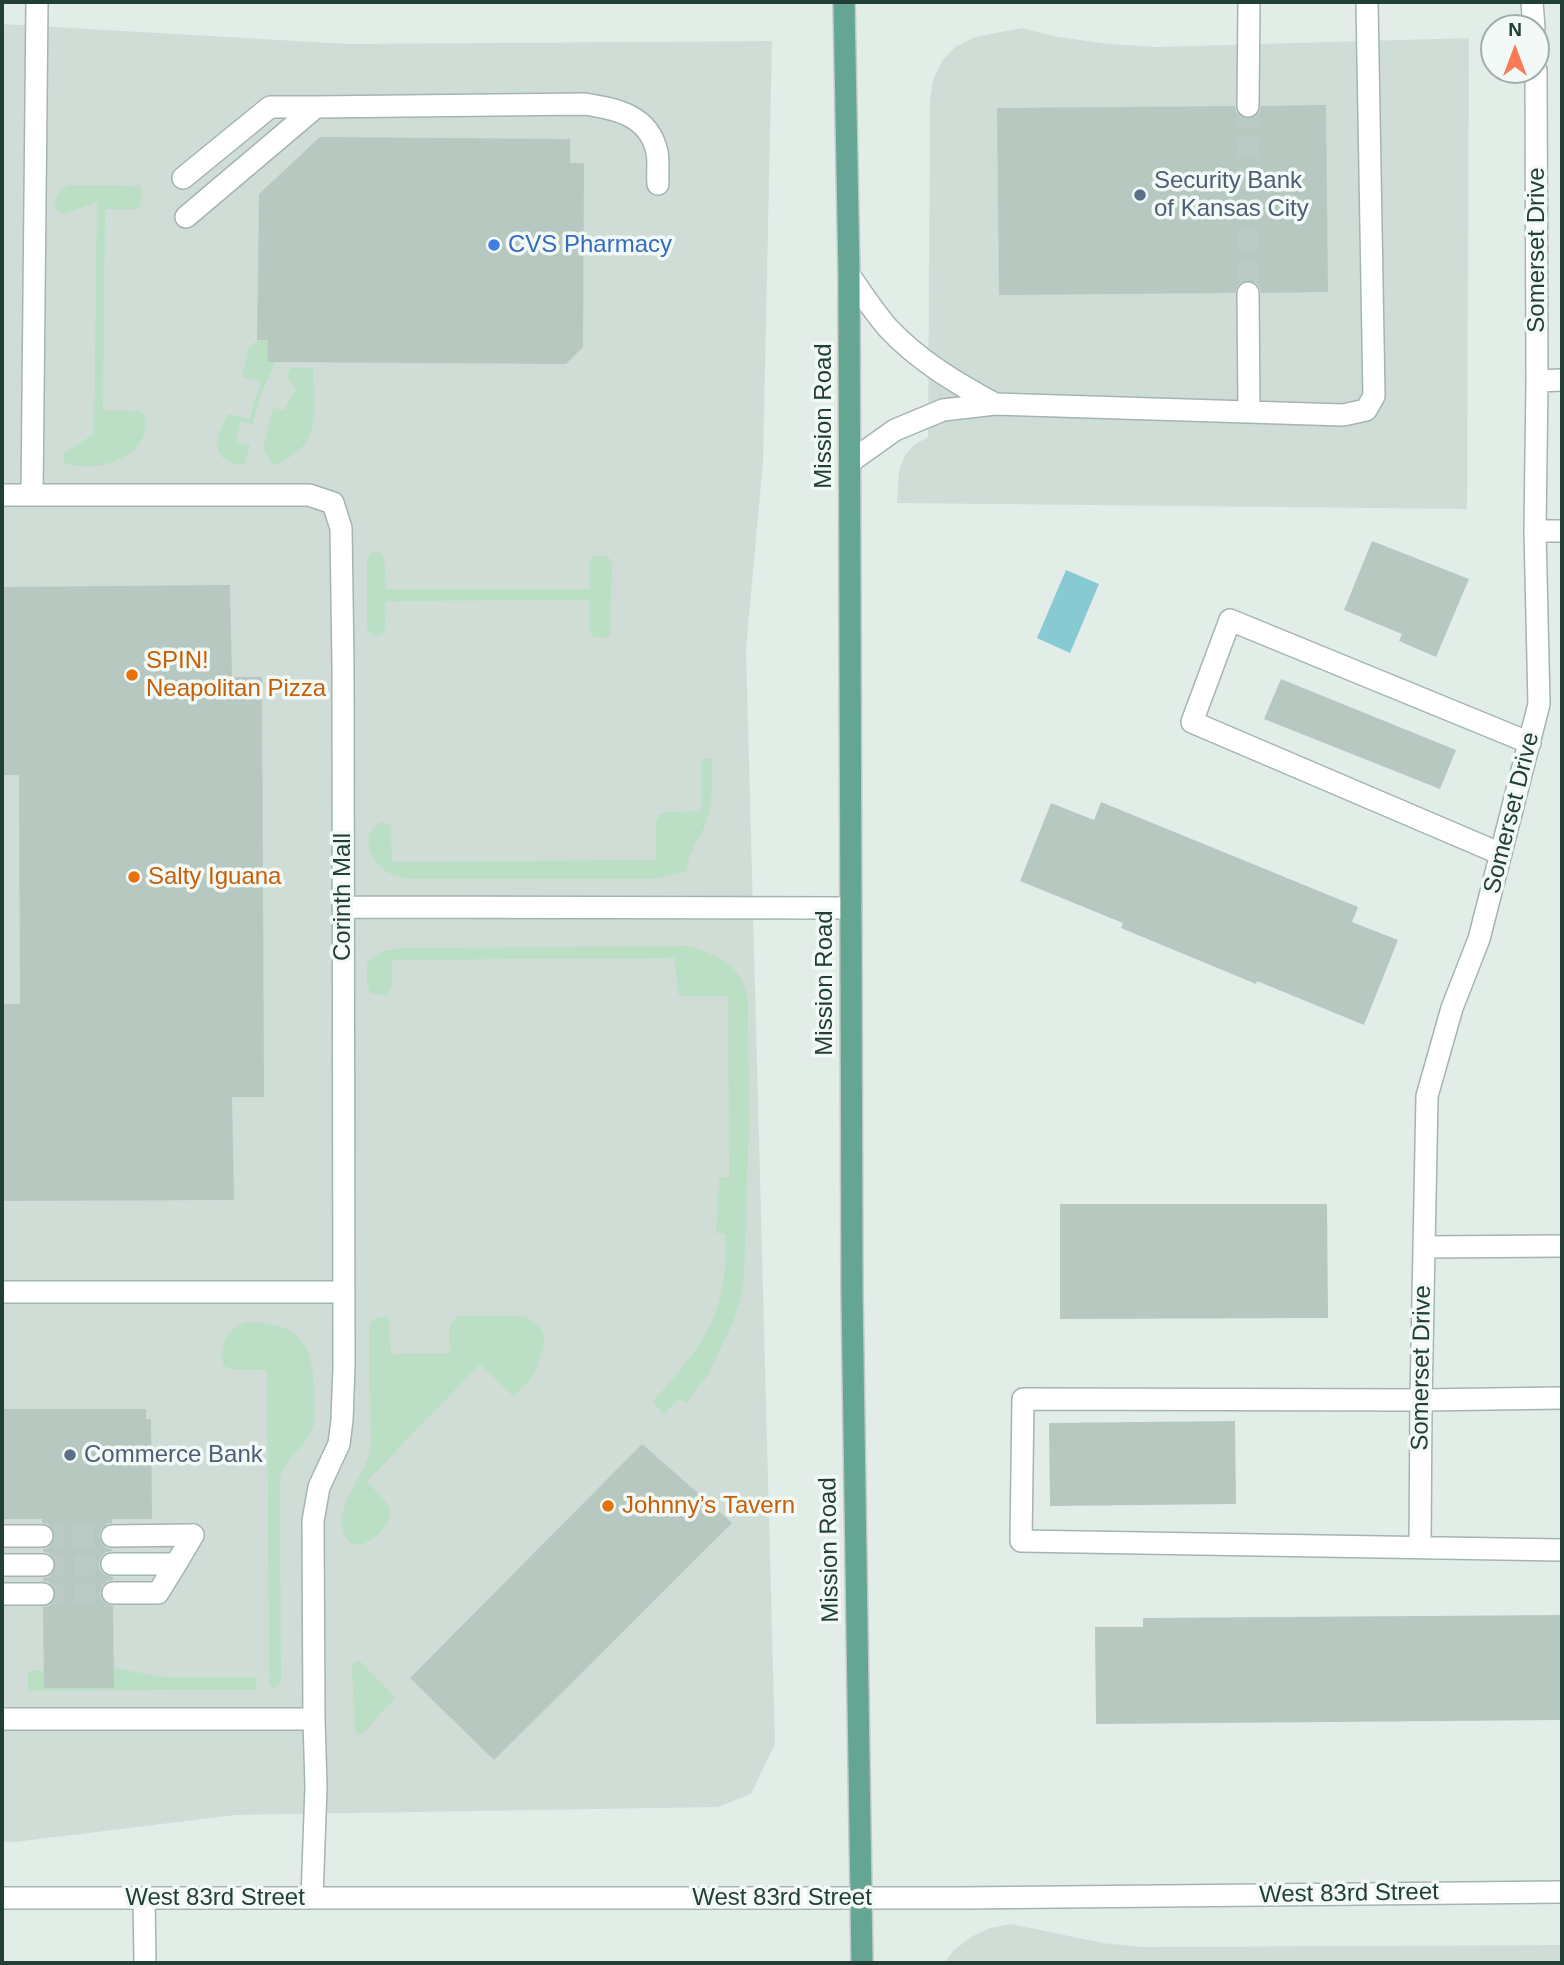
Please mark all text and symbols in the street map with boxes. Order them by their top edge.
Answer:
north arrow [1480,14,1550,84]
text: N [1508,19,1522,40]
place label: Security Bank of Kansas City [1154,167,1309,223]
street label: Somerset Drive [1523,167,1551,333]
marker: Security Bank of Kansas City [1132,187,1148,203]
place label: CVS Pharmacy [508,231,672,259]
marker: CVS Pharmacy [486,237,502,253]
street label: Mission Road [810,343,838,489]
place label: SPIN! Neapolitan Pizza [146,647,326,703]
marker: SPIN! Neapolitan Pizza [124,667,140,683]
street label: Somerset Drive [1478,729,1546,897]
street label: Corinth Mall [329,833,357,961]
place label: Salty Iguana [148,863,281,891]
marker: Salty Iguana [126,869,142,885]
street label: Mission Road [811,910,839,1056]
street label: Somerset Drive [1406,1285,1438,1451]
place label: Commerce Bank [84,1441,263,1469]
marker: Commerce Bank [62,1447,78,1463]
street label: Mission Road [814,1477,846,1623]
place label: Johnny’s Tavern [622,1492,795,1520]
marker: Johnny’s Tavern [600,1498,616,1514]
street label: West 83rd Street [1259,1878,1439,1910]
street label: West 83rd Street [125,1884,305,1912]
street label: West 83rd Street [692,1884,872,1912]

